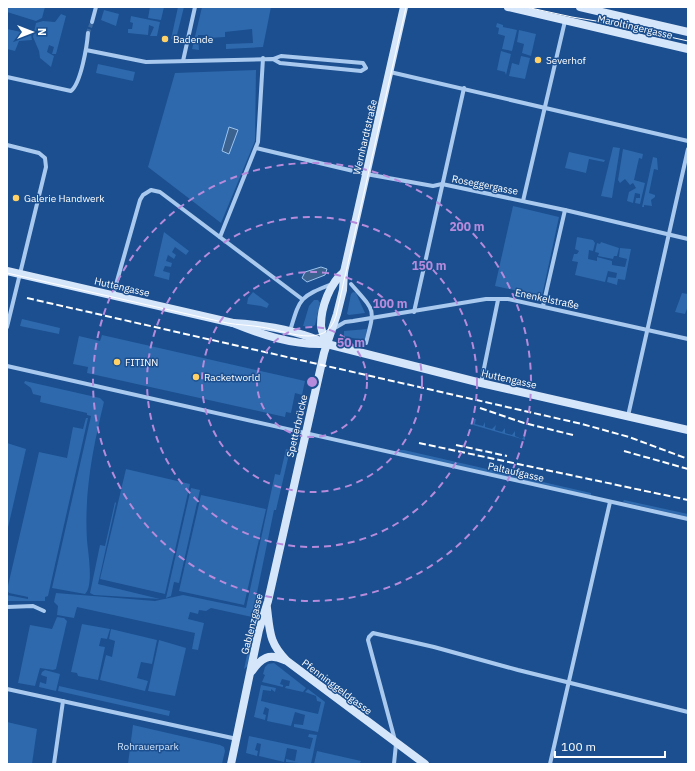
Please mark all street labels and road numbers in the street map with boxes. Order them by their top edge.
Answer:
street label: Maroltingergasse [596,12,674,42]
street label: Wernhardtstraße [350,98,380,176]
street label: Roseggergasse [451,172,520,198]
street label: Huttengasse [93,274,152,300]
street label: Enenkelstraße [514,286,581,312]
street label: Huttengasse [480,366,539,392]
street label: Spetterbrücke [283,393,311,459]
street label: Paltaufgasse [487,459,546,485]
street label: Gablenzgasse [238,592,266,656]
street label: Pfenninggeldgasse [299,656,375,718]

